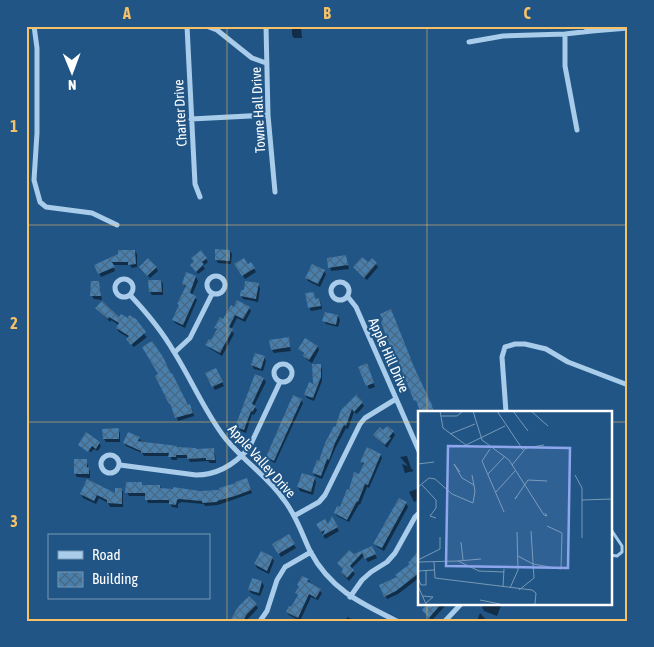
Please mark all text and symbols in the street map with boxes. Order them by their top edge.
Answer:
text: A [122,4,131,22]
text: B [323,4,331,22]
text: C [523,4,531,22]
north arrow [48,48,98,98]
street label: Towne Hall Drive [248,66,268,154]
text: N [68,77,76,93]
street label: Charter Drive [170,79,190,147]
text: 1 [10,117,18,135]
text: 2 [10,314,18,332]
street label: Apple Hill Drive [365,315,413,395]
inset map [418,411,612,604]
street label: Apple Valley Drive [225,421,299,501]
text: 3 [10,512,18,530]
legend [48,534,210,600]
text: Road [92,546,121,563]
text: Building [92,570,138,587]

